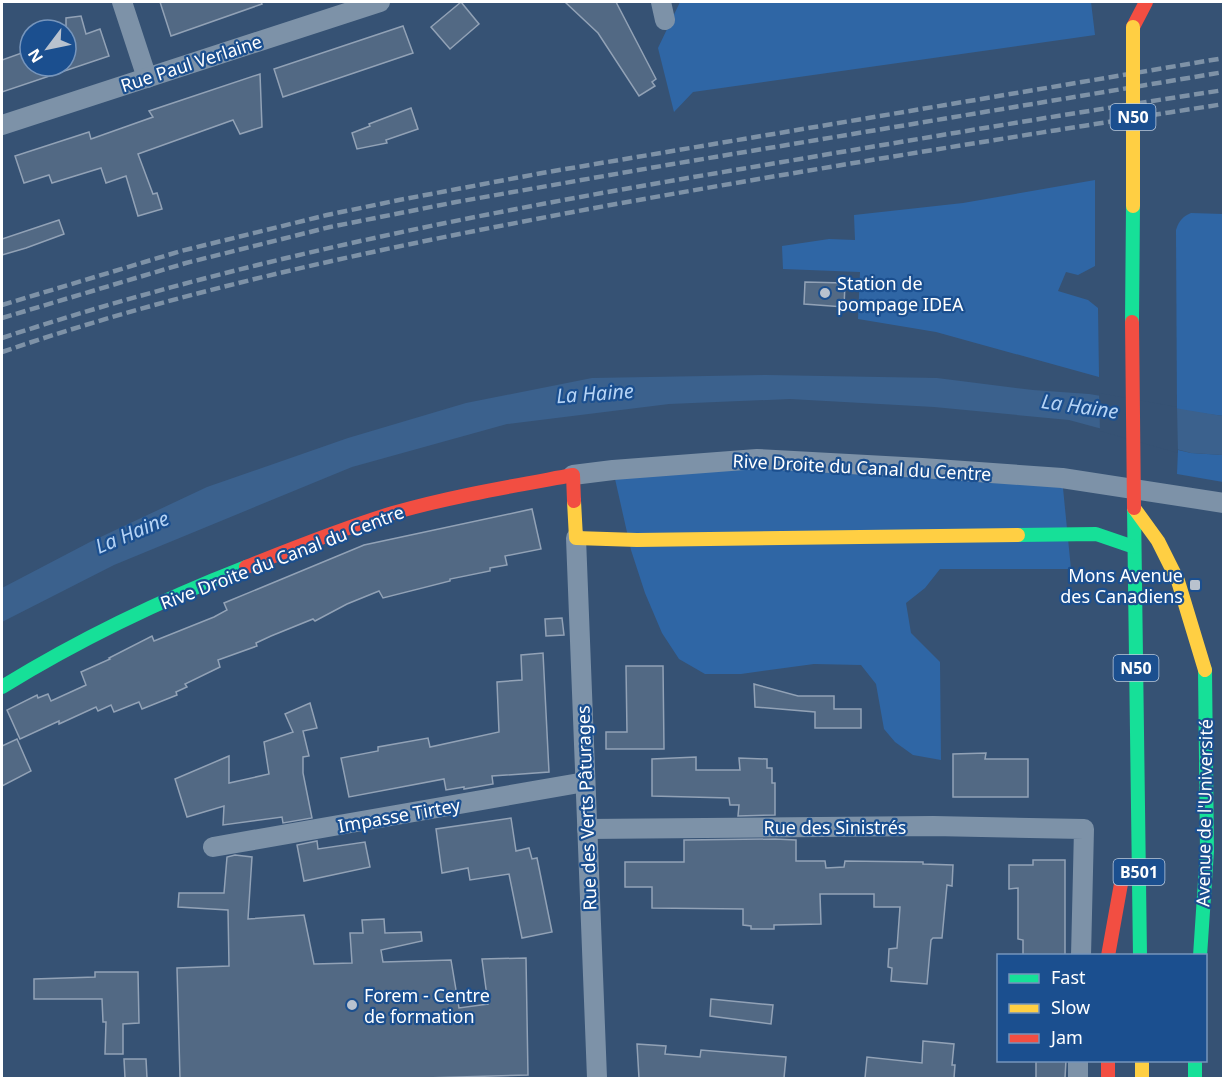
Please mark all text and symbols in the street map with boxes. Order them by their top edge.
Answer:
north arrow [18,18,78,78]
street label: Rue Paul Verlaine [117,29,265,97]
text: N [23,45,48,67]
road number: N50 [1110,104,1156,130]
place label: Station de pompage IDEA [837,271,964,316]
marker: Station de pompage IDEA [818,286,832,300]
water label: La Haine [555,377,635,409]
water label: La Haine [1040,387,1120,425]
street label: Rive Droite du Canal du Centre [732,448,992,486]
street label: Rive Droite du Canal du Centre [157,499,407,615]
water label: La Haine [91,504,173,560]
place label: Mons Avenue des Canadiens [1060,563,1183,608]
marker: Mons Avenue des Canadiens [1188,578,1202,592]
road number: N50 [1114,655,1158,681]
street label: Rue des Verts Pâturages [570,705,602,911]
street label: Avenue de l'Université [1190,719,1218,907]
street label: Impasse Tirtey [336,792,463,838]
street label: Rue des Sinistrés [764,815,906,839]
road number: B501 [1114,859,1164,885]
legend [997,954,1207,1062]
text: Fast [1051,965,1086,989]
place label: Forem - Centre de formation [364,983,490,1028]
text: Slow [1051,995,1090,1019]
marker: Forem - Centre de formation [345,998,359,1012]
text: Jam [1049,1025,1083,1049]

